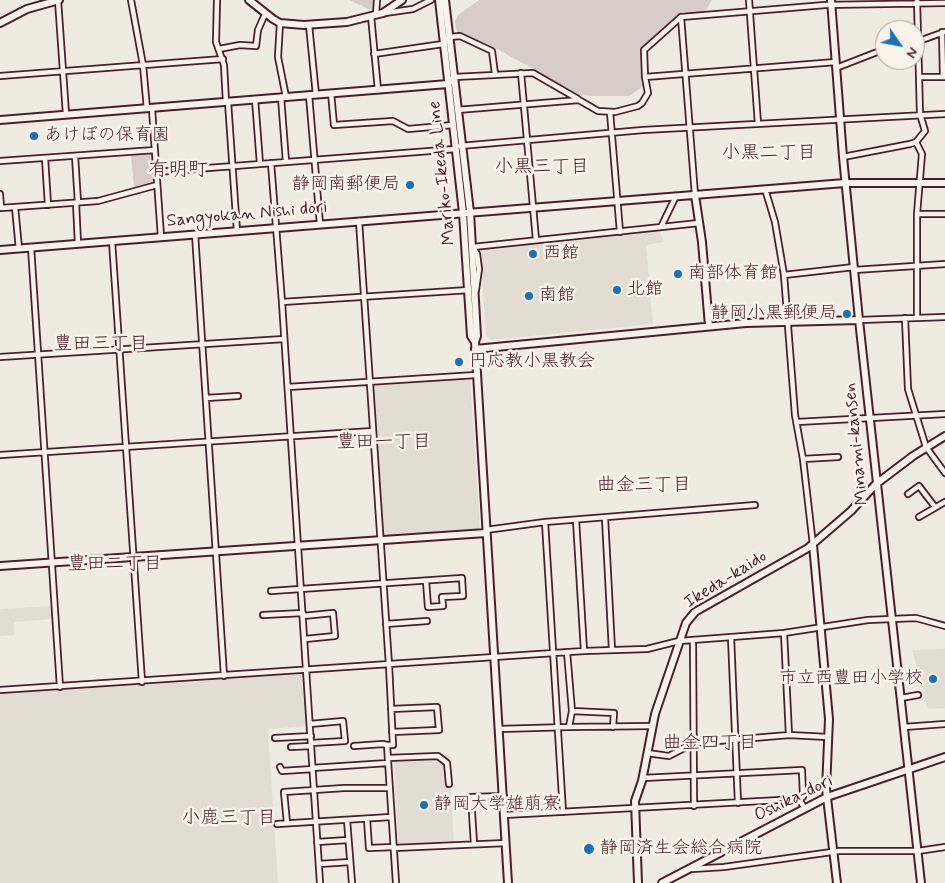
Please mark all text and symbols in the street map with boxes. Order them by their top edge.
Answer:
north arrow [875,20,925,70]
text: N [902,44,922,61]
street label: Mariko-Ikeda Line [425,100,461,246]
place label: あけぼの保育園 [44,125,170,147]
marker: あけぼの保育園 [28,130,40,142]
district label: 小黒二丁目 [722,143,816,165]
district label: 小黒三丁目 [495,157,589,179]
district label: 有明町 [148,159,208,183]
place label: 静岡南郵便局 [292,174,400,196]
marker: 静岡南郵便局 [404,179,416,191]
street label: Sangyokan Nishi dori [166,197,328,233]
place label: 西館 [543,243,579,265]
marker: 西館 [527,248,539,260]
place label: 南部体育館 [688,263,778,285]
marker: 南部体育館 [672,268,684,280]
place label: 北館 [627,279,663,301]
marker: 北館 [611,284,623,296]
place label: 南館 [539,285,575,307]
marker: 南館 [523,290,535,302]
place label: 静岡小黒郵便局 [711,303,837,325]
marker: 静岡小黒郵便局 [841,308,853,320]
district label: 豊田三丁目 [54,334,148,356]
place label: 円応教小黒教会 [469,351,595,373]
marker: 円応教小黒教会 [453,356,465,368]
street label: Minami-kansen [840,382,874,506]
district label: 豊田一丁目 [337,432,431,454]
district label: 曲金三丁目 [597,475,691,497]
street label: Ikeda-kaido [681,546,771,614]
district label: 豊田二丁目 [68,554,162,576]
place label: 市立西豊田小学校 [779,668,923,690]
marker: 市立西豊田小学校 [927,673,939,685]
district label: 曲金四丁目 [663,733,757,755]
street label: Oshika-dori [751,771,837,827]
place label: 静岡大学雄萠寮 [434,794,560,816]
marker: 静岡大学雄萠寮 [418,799,430,811]
district label: 小鹿三丁目 [182,808,276,830]
place label: 静岡済生会総合病院 [600,838,762,860]
marker: 静岡済生会総合病院 [582,842,596,856]

